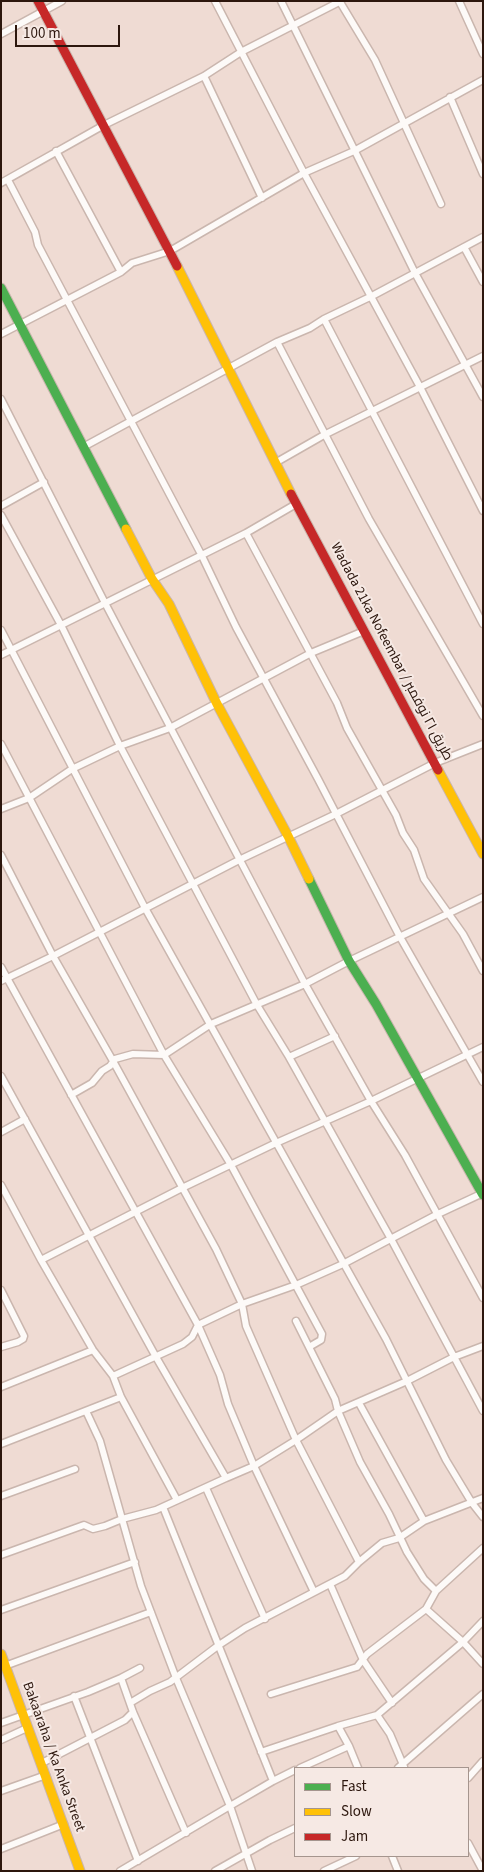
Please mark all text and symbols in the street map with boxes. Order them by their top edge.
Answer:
scale bar [18,15,122,47]
text: 100 m [23,23,61,44]
street label: Wadada 21ka Nofeembar / طريق ٢١ نوفمبر [326,540,456,764]
street label: Bakaaraha / Ka Anka Street [18,1680,88,1834]
legend [294,1767,469,1857]
text: Fast [341,1776,367,1797]
text: Slow [341,1801,372,1822]
text: Jam [341,1826,368,1847]

